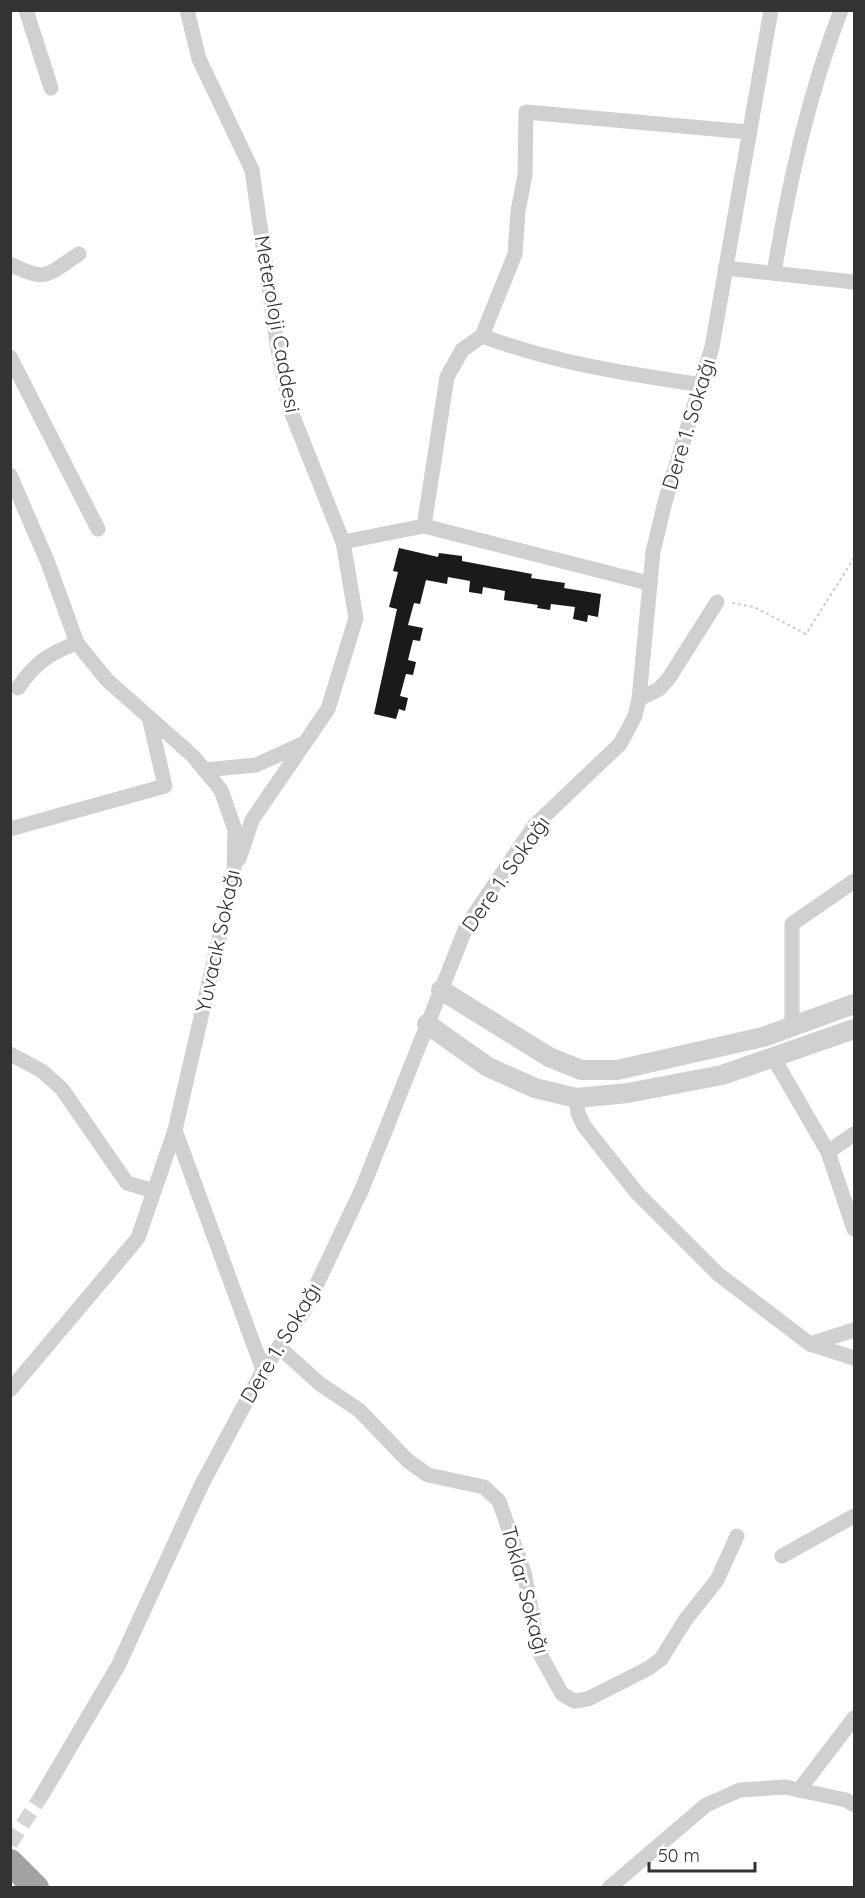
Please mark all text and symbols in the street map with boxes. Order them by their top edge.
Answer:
street label: Meteroloji Caddesi [250,233,306,415]
street label: Dere 1. Sokağı [656,355,720,492]
street label: Dere 1. Sokağı [456,810,555,936]
street label: Yuvacık Sokağı [189,867,245,1015]
street label: Dere 1. Sokağı [234,1278,326,1407]
street label: Toklar Sokağı [496,1523,556,1657]
scale bar [649,1835,756,1873]
text: 50 m [658,1844,700,1867]

